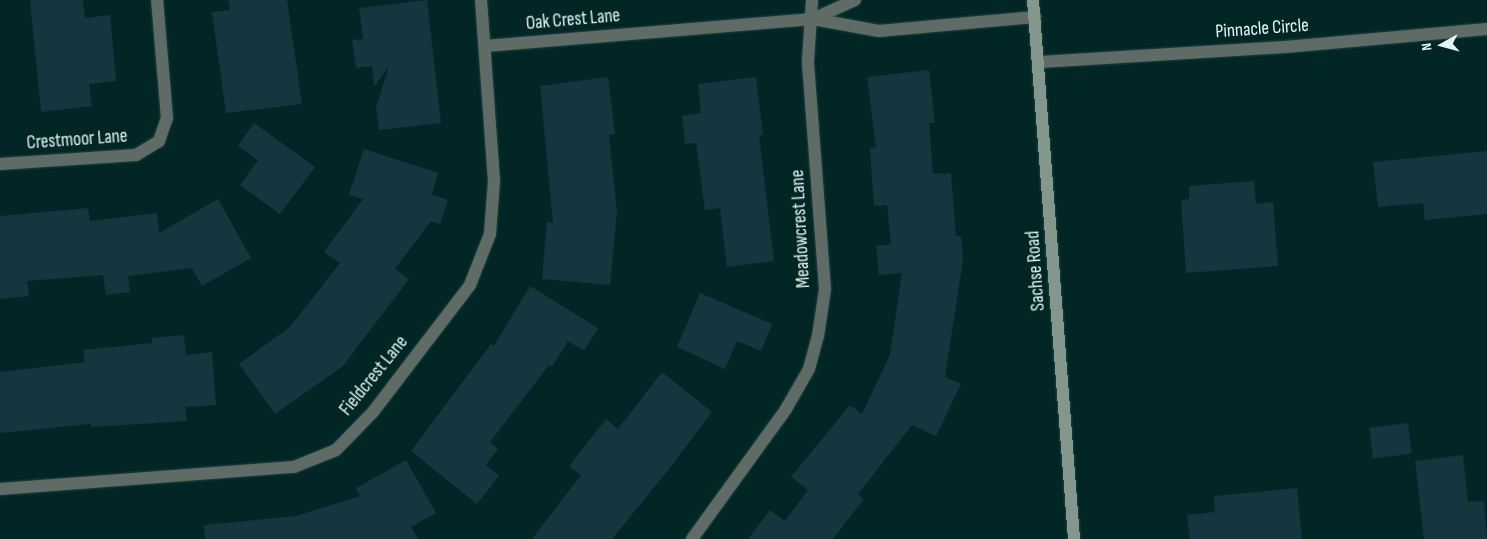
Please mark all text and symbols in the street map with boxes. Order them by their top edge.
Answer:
street label: Oak Crest Lane [525,5,621,35]
street label: Pinnacle Circle [1215,14,1309,44]
north arrow [1417,20,1467,70]
text: N [1418,42,1436,52]
street label: Crestmoor Lane [26,125,128,155]
street label: Meadowcrest Lane [787,169,815,289]
street label: Sachse Road [1022,230,1050,312]
street label: Fieldcrest Lane [335,331,413,421]

